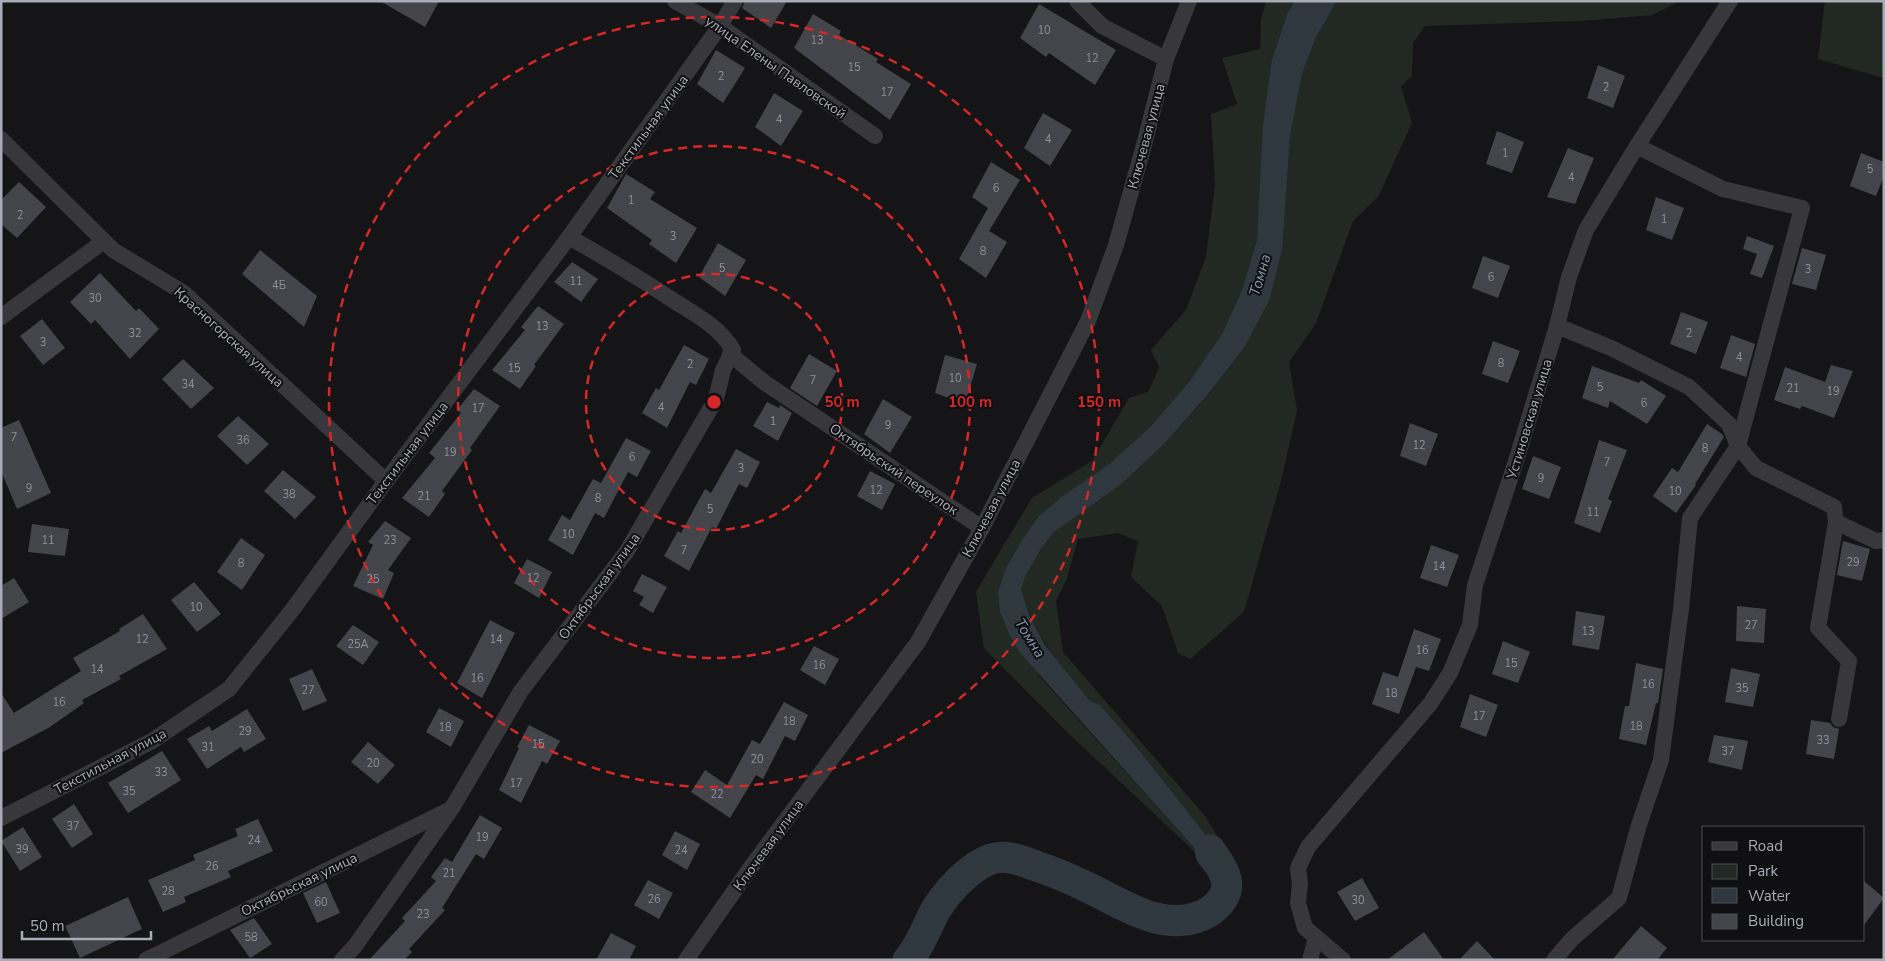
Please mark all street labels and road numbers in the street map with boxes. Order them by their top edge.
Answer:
street label: улица Елены Павловской [701,11,850,123]
street label: Текстильная улица [604,71,693,183]
street label: Ключевая улица [1123,81,1170,191]
street label: Красногорская улица [170,283,288,392]
street label: Устиновская улица [1502,357,1557,482]
street label: Текстильная улица [362,398,453,509]
street label: Октябрьский переулок [826,419,962,520]
street label: Ключевая улица [958,456,1025,561]
street label: Октябрьская улица [554,529,645,643]
street label: Текстильная улица [51,724,170,799]
street label: Ключевая улица [729,796,808,895]
street label: Октябрьская улица [238,848,361,921]

